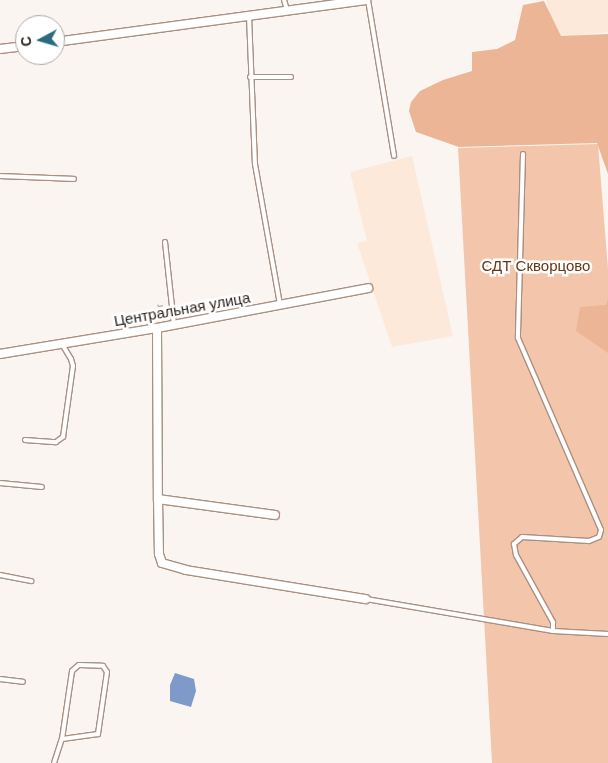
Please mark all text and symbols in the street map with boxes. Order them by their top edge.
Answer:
north arrow [15,15,65,65]
text: С [18,36,35,47]
park label: СДТ Скворцово [482,257,590,275]
street label: Центральная улица [112,288,252,330]

